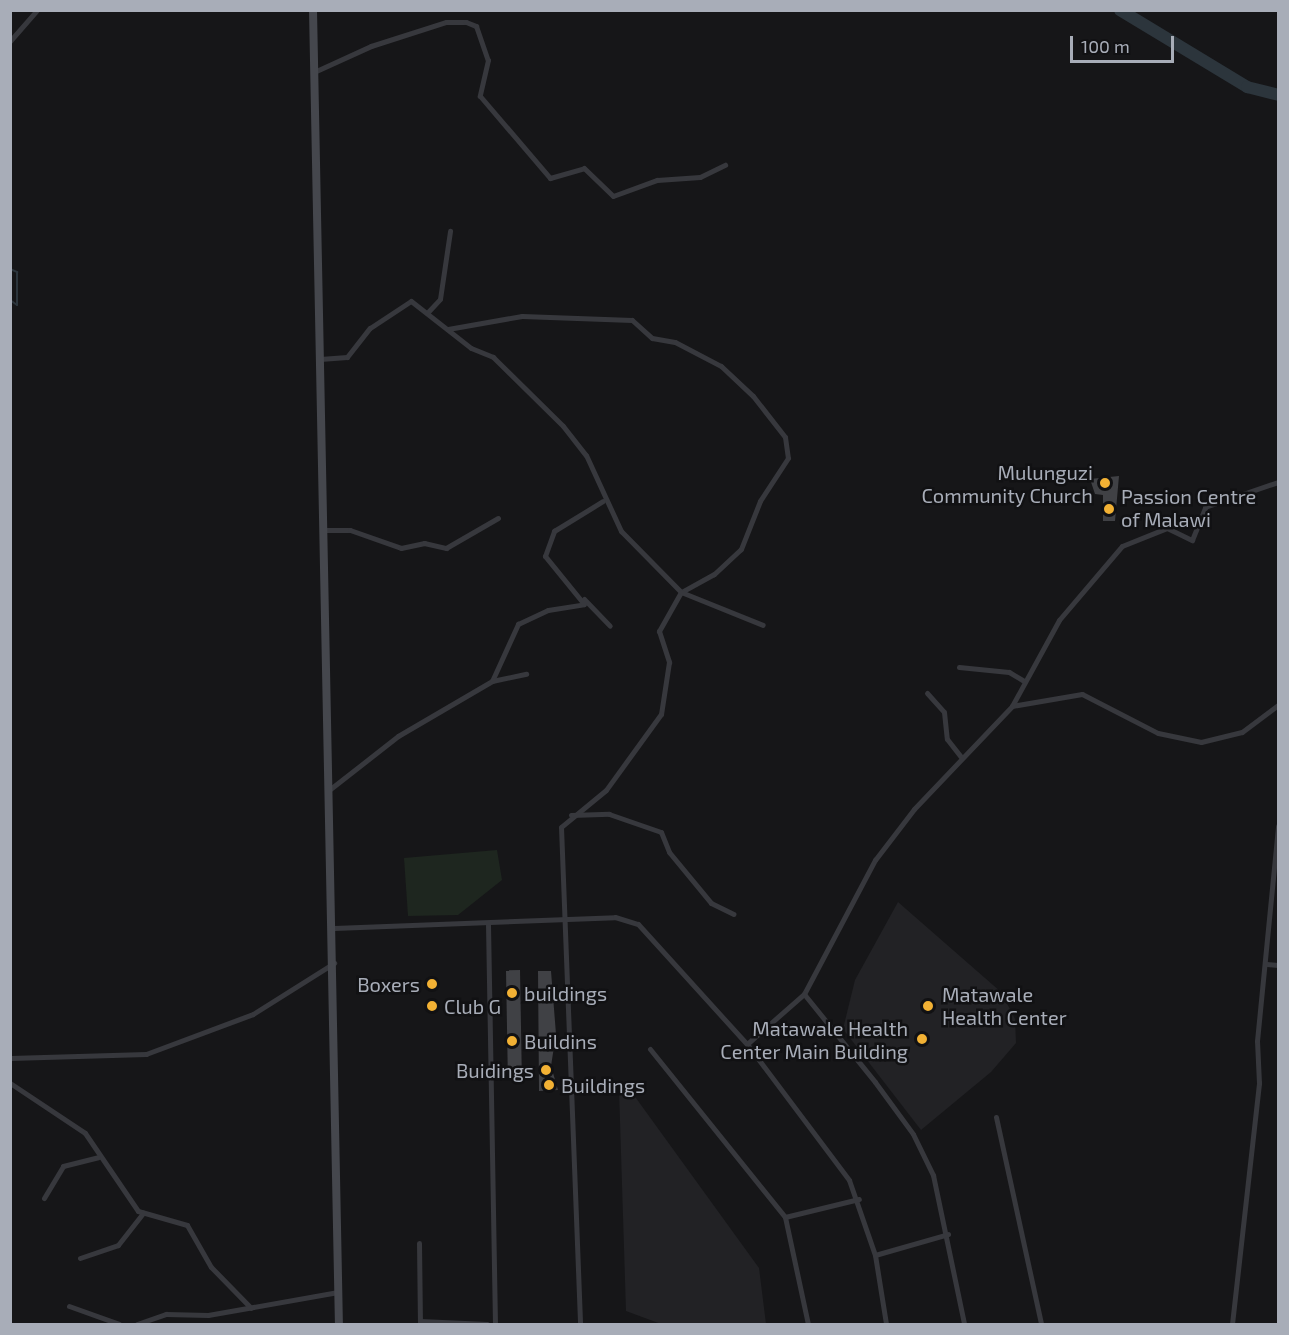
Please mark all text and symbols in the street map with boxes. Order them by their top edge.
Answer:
scale bar [1073,24,1176,62]
text: 100 m [1081,35,1130,57]
place label: Mulunguzi Community Church [921,460,1093,507]
marker: Mulunguzi Community Church [1098,476,1112,490]
place label: Passion Centre of Malawi [1121,485,1256,532]
marker: Passion Centre of Malawi [1102,502,1116,516]
place label: Boxers [357,972,420,996]
marker: Boxers [425,977,439,991]
place label: buildings [524,981,607,1005]
place label: Matawale Health Center [942,982,1067,1029]
marker: buildings [505,986,519,1000]
place label: Club G [444,994,501,1018]
marker: Matawale Health Center [919,997,937,1015]
marker: Club G [425,999,439,1013]
place label: Matawale Health Center Main Building [720,1016,908,1063]
place label: Buildins [524,1029,597,1053]
marker: Matawale Health Center Main Building [913,1030,931,1048]
marker: Buildins [505,1034,519,1048]
place label: Buidings [456,1058,534,1082]
marker: Buidings [539,1063,553,1077]
place label: Buildings [561,1073,645,1097]
marker: Buildings [542,1078,556,1092]

